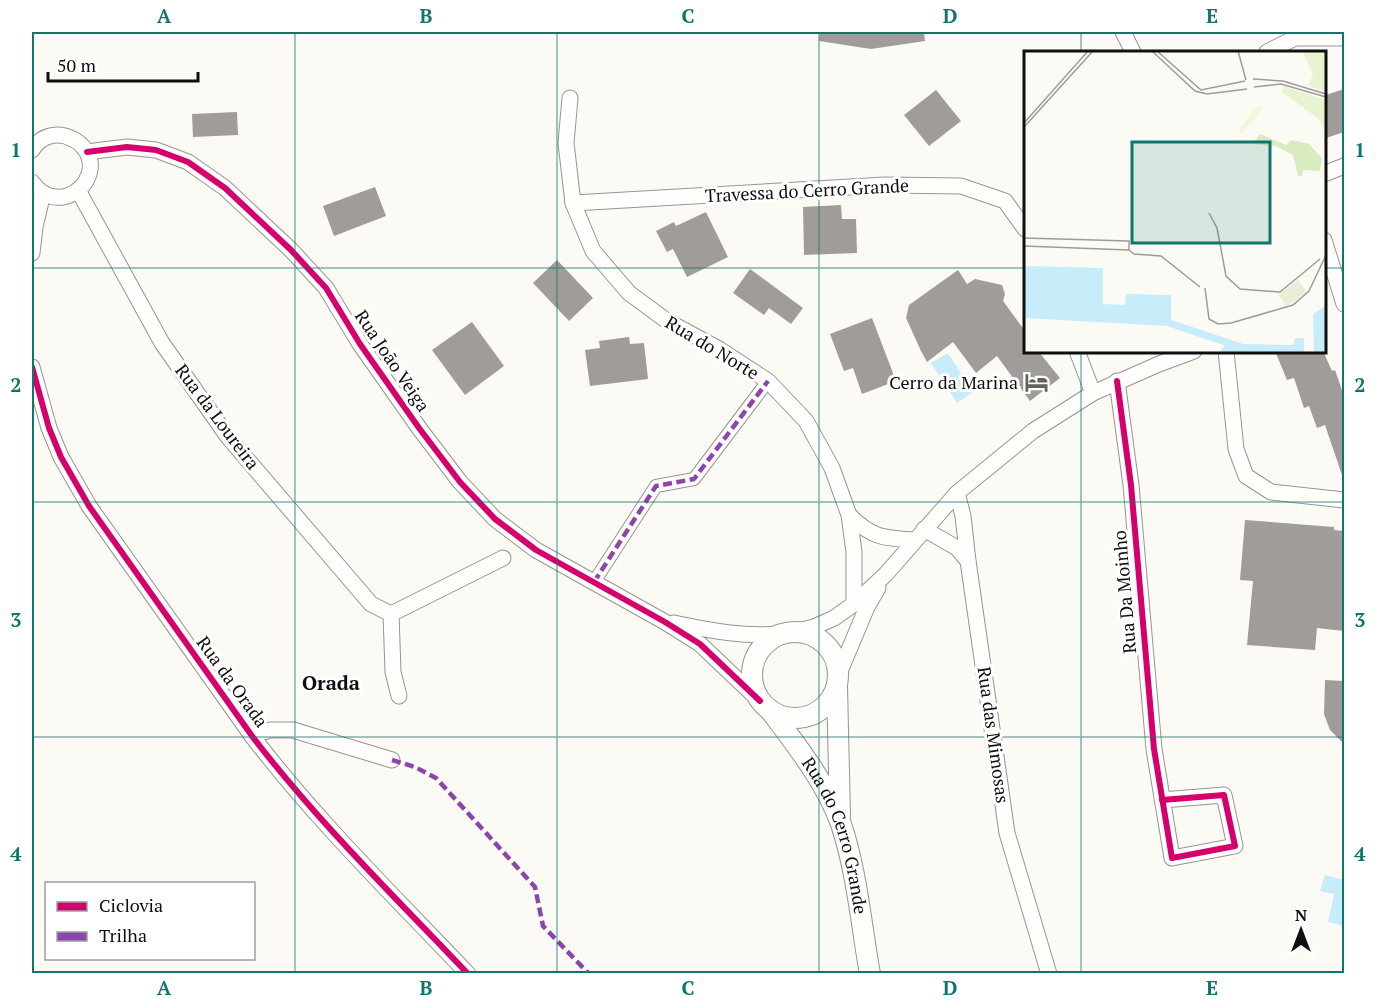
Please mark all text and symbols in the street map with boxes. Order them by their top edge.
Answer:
text: A [157,2,172,29]
text: B [420,2,433,29]
text: C [681,2,695,29]
text: D [943,2,957,29]
text: E [1206,2,1218,29]
scale bar [48,45,198,83]
inset map [1024,51,1325,352]
text: 50 m [57,53,97,77]
text: 1 [10,136,22,163]
text: 1 [1354,136,1366,163]
street label: Travessa do Cerro Grande [704,173,910,207]
street label: Rua João Veiga [350,305,436,416]
street label: Rua do Norte [661,310,764,385]
street label: Rua da Loureira [170,359,265,474]
place label: Cerro da Marina [889,370,1018,394]
hotel icon: Cerro da Marina [1023,370,1049,396]
text: 2 [10,371,22,398]
text: 2 [1354,371,1366,398]
street label: Rua Da Moinho [1107,529,1141,655]
text: 3 [10,606,22,633]
text: 3 [1354,606,1366,633]
street label: Rua da Orada [192,631,274,732]
street label: Rua das Mimosas [973,665,1015,805]
district label: Orada [302,669,360,696]
street label: Rua do Cerro Grande [797,752,873,916]
text: 4 [10,840,22,867]
text: 4 [1354,840,1366,867]
legend [45,882,255,960]
text: Ciclovia [99,893,163,917]
north arrow [1271,900,1331,960]
text: N [1295,904,1307,926]
text: Trilha [99,923,147,947]
text: A [157,974,172,1001]
text: B [420,974,433,1001]
text: C [681,974,695,1001]
text: D [943,974,957,1001]
text: E [1206,974,1218,1001]

